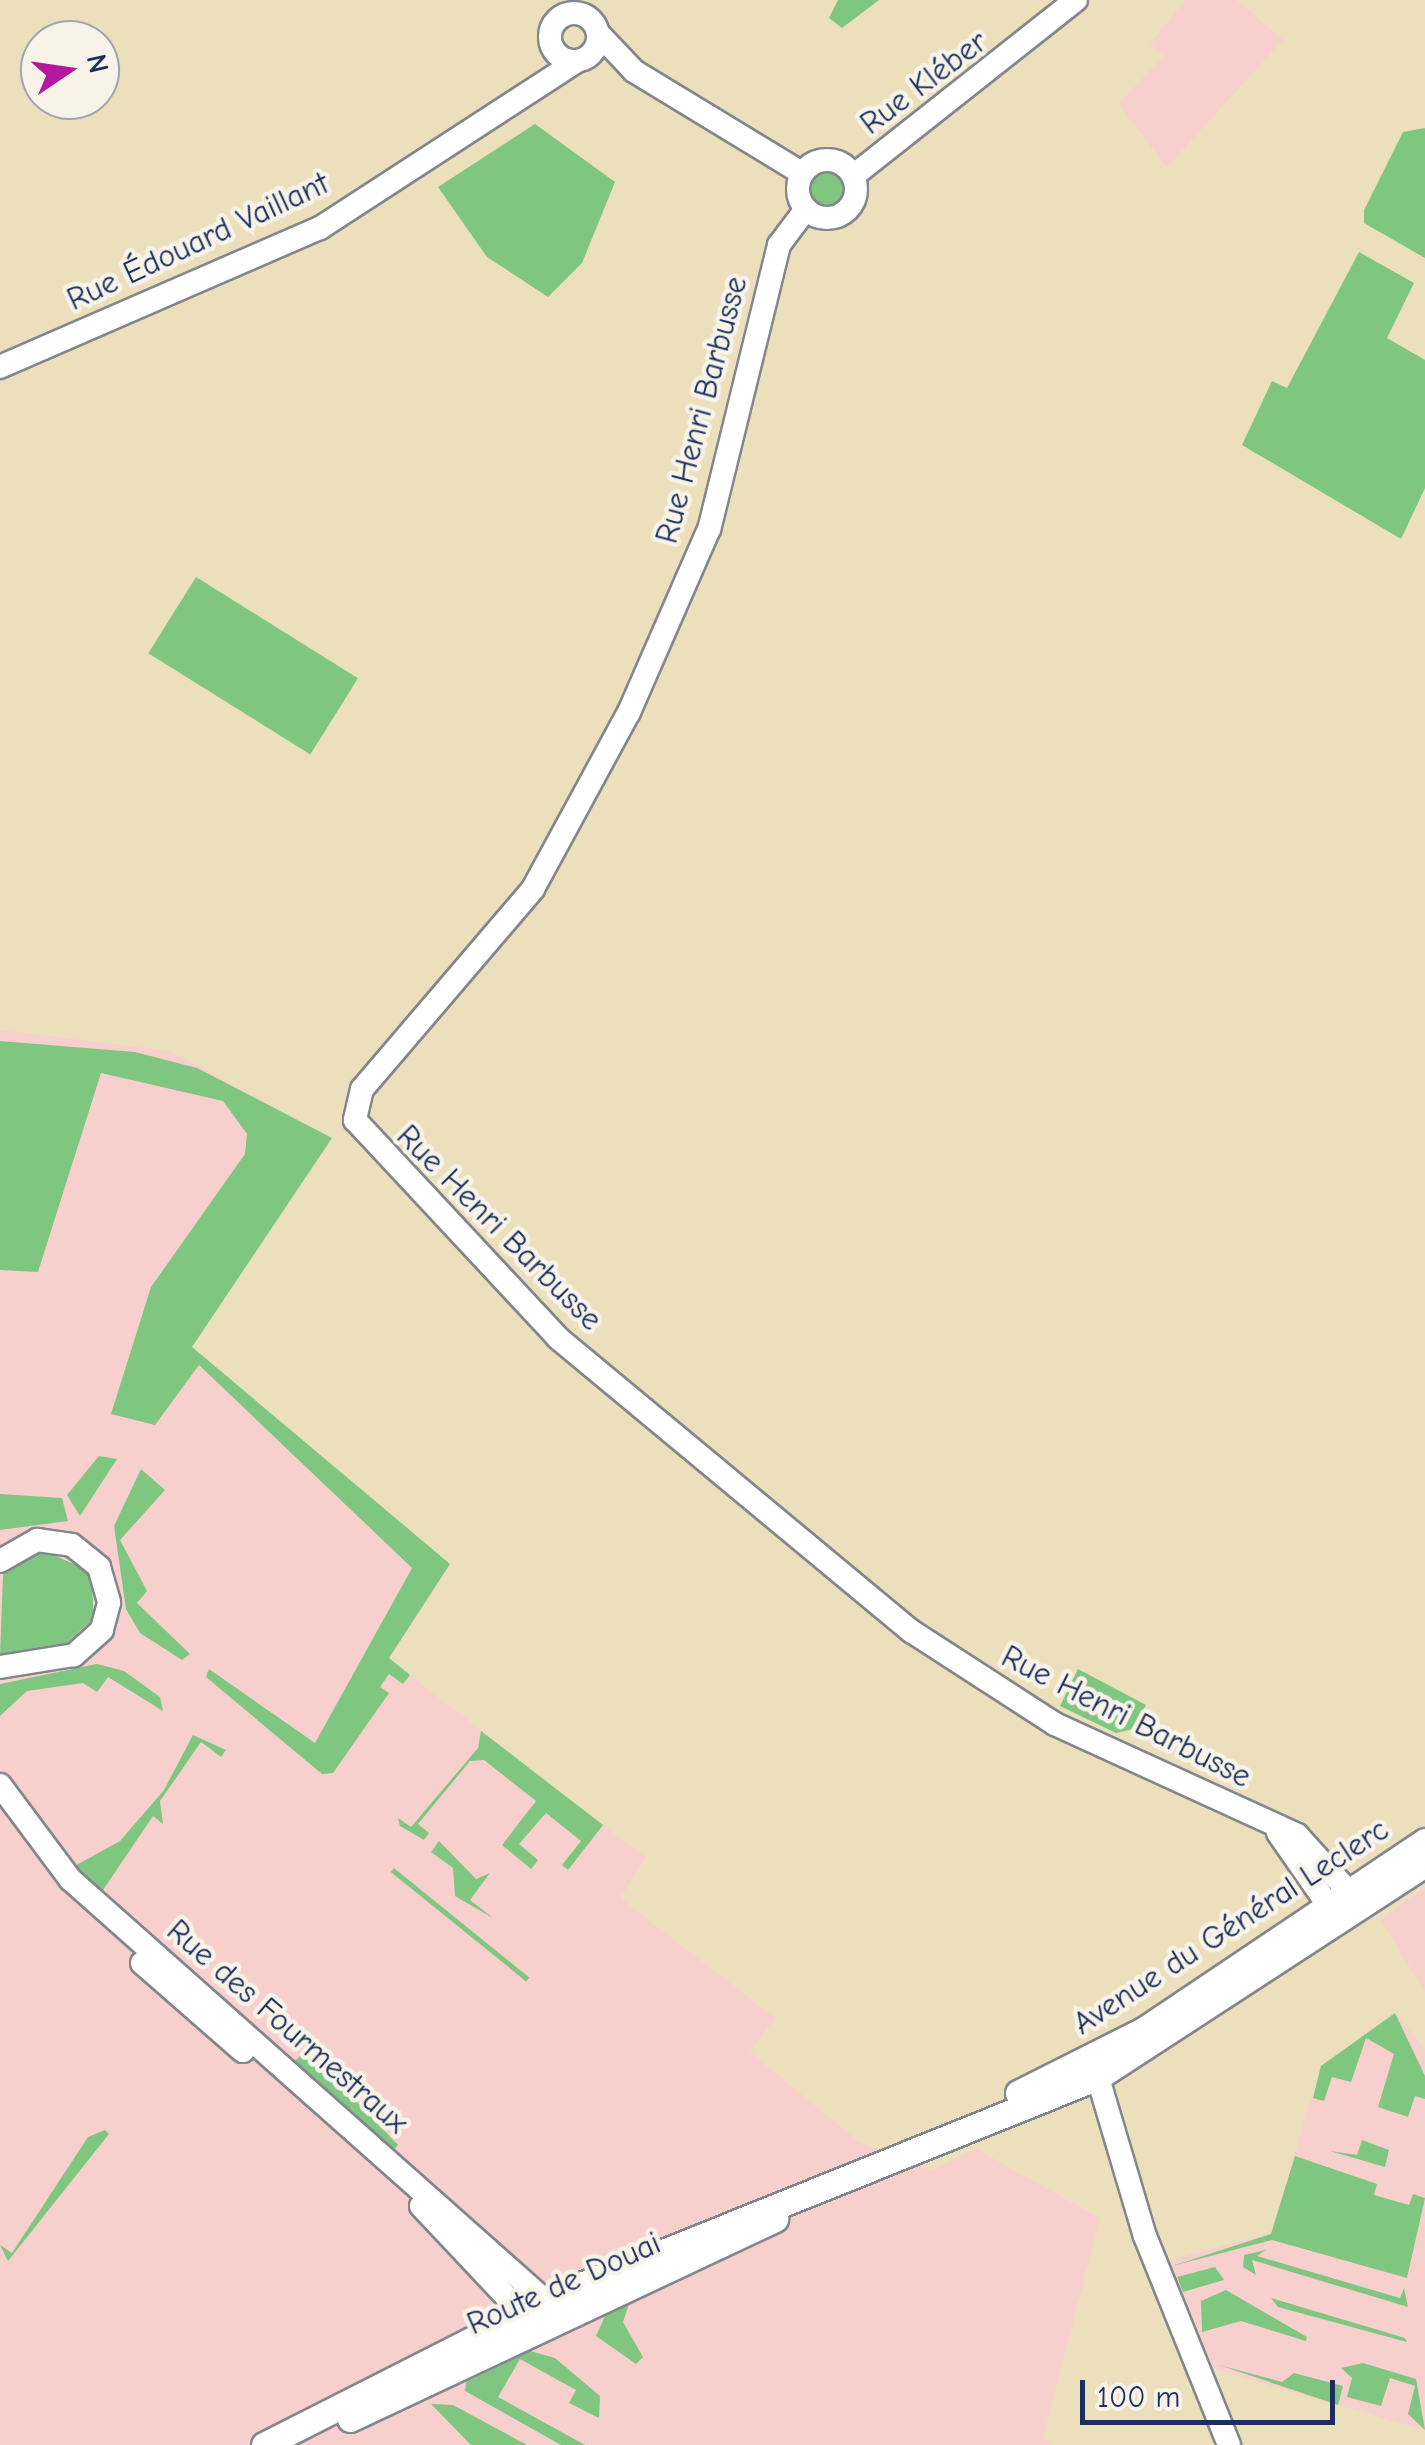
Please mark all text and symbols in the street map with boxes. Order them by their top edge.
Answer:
north arrow [20,20,120,120]
street label: Rue Kléber [853,23,995,143]
text: N [80,51,115,76]
street label: Rue Édouard Vaillant [61,165,335,319]
street label: Rue Henri Barbusse [648,272,756,548]
street label: Rue Henri Barbusse [388,1117,610,1339]
street label: Rue Henri Barbusse [995,1638,1257,1796]
street label: Avenue du Général Leclerc [1066,1811,1396,2043]
street label: Rue des Fourmestraux [159,1912,415,2142]
street label: Route de Douai [461,2224,667,2344]
scale bar [1085,2360,1340,2422]
text: 100 m [1097,2380,1180,2415]

